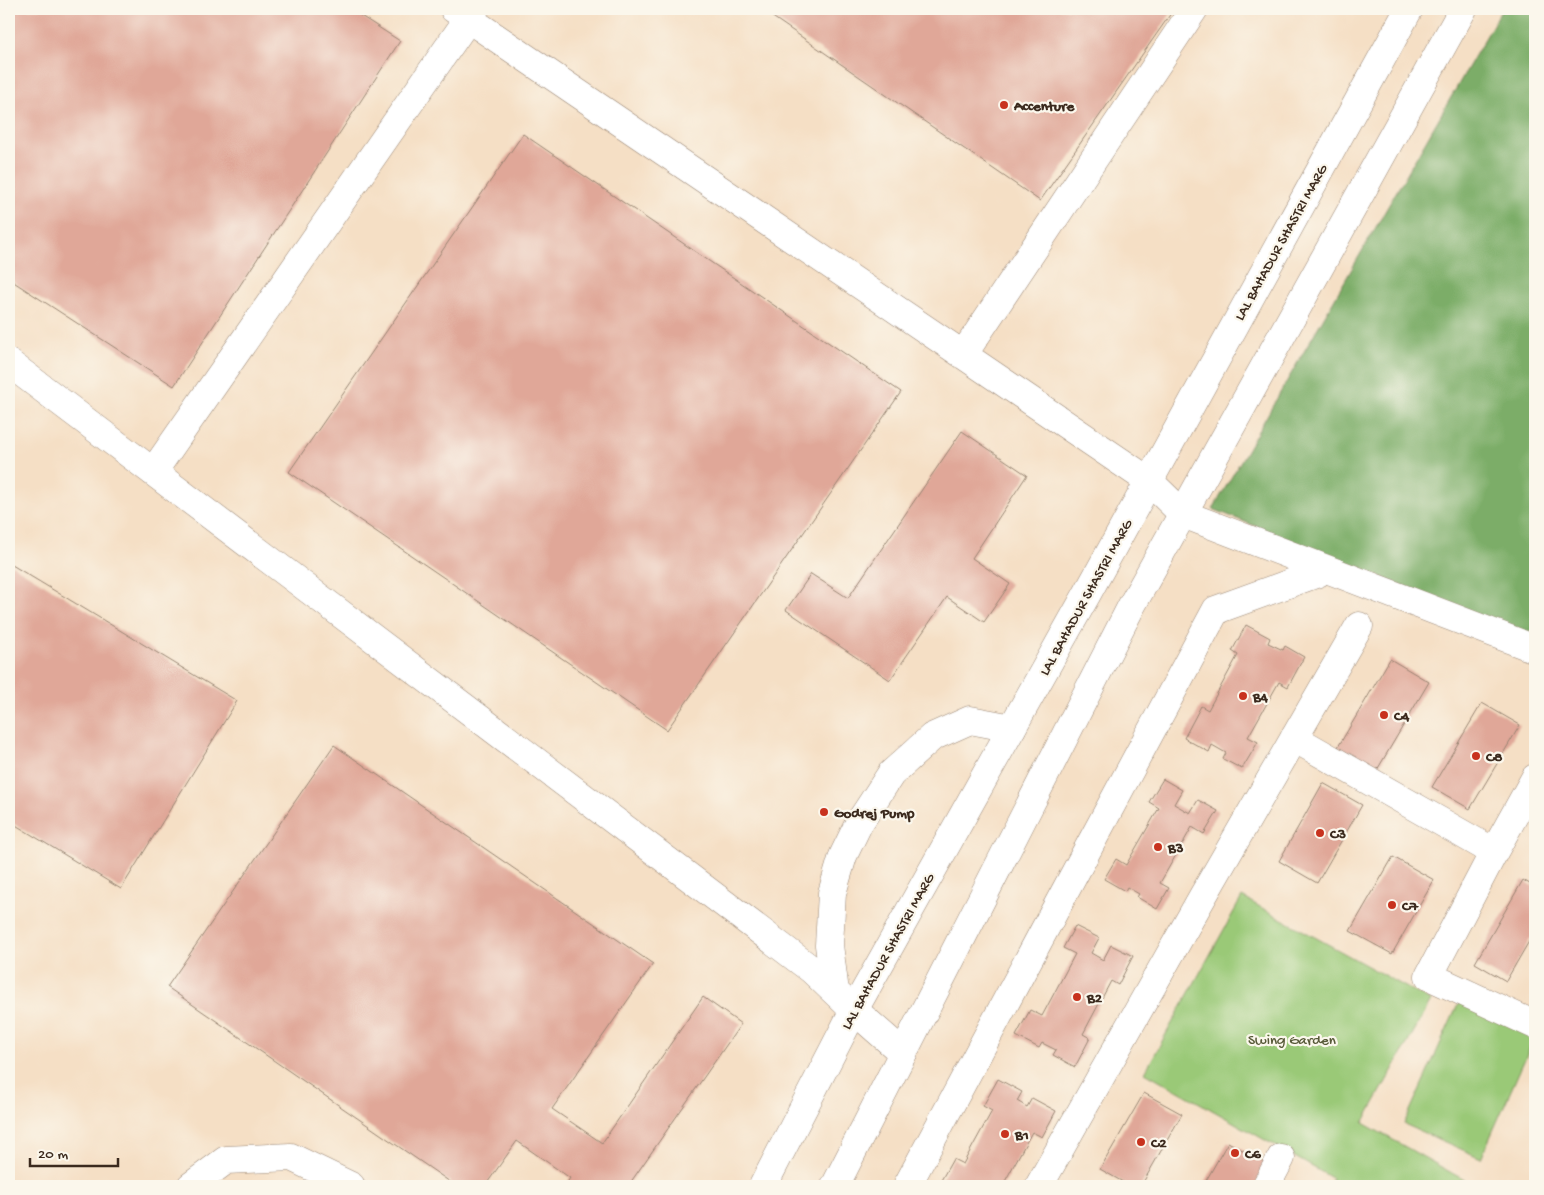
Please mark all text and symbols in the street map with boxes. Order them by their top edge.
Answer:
place label: Accenture [1013,98,1075,116]
marker: Accenture [998,99,1010,111]
street label: LAL BAHADUR SHASTRI MARG [1231,161,1333,324]
street label: LAL BAHADUR SHASTRI MARG [1036,516,1138,679]
place label: B4 [1252,689,1269,707]
marker: B4 [1237,690,1249,702]
place label: C4 [1393,708,1410,726]
marker: C4 [1378,709,1390,721]
place label: C8 [1485,749,1502,767]
marker: C8 [1470,750,1482,762]
place label: Godrej Pump [834,805,915,823]
marker: Godrej Pump [818,806,830,818]
place label: C3 [1329,826,1346,844]
marker: C3 [1314,827,1326,839]
place label: B3 [1167,840,1184,858]
marker: B3 [1152,841,1164,853]
street label: LAL BAHADUR SHASTRI MARG [838,870,940,1033]
place label: C7 [1401,898,1419,916]
marker: C7 [1386,899,1398,911]
place label: B2 [1086,990,1103,1008]
marker: B2 [1071,991,1083,1003]
park label: Swing Garden [1248,1032,1336,1050]
place label: B1 [1014,1127,1029,1145]
marker: B1 [999,1128,1011,1140]
scale bar [30,1135,118,1167]
place label: C2 [1150,1135,1167,1153]
marker: C2 [1135,1136,1147,1148]
text: 20 m [38,1146,68,1164]
place label: C6 [1244,1146,1261,1164]
marker: C6 [1229,1147,1241,1159]

